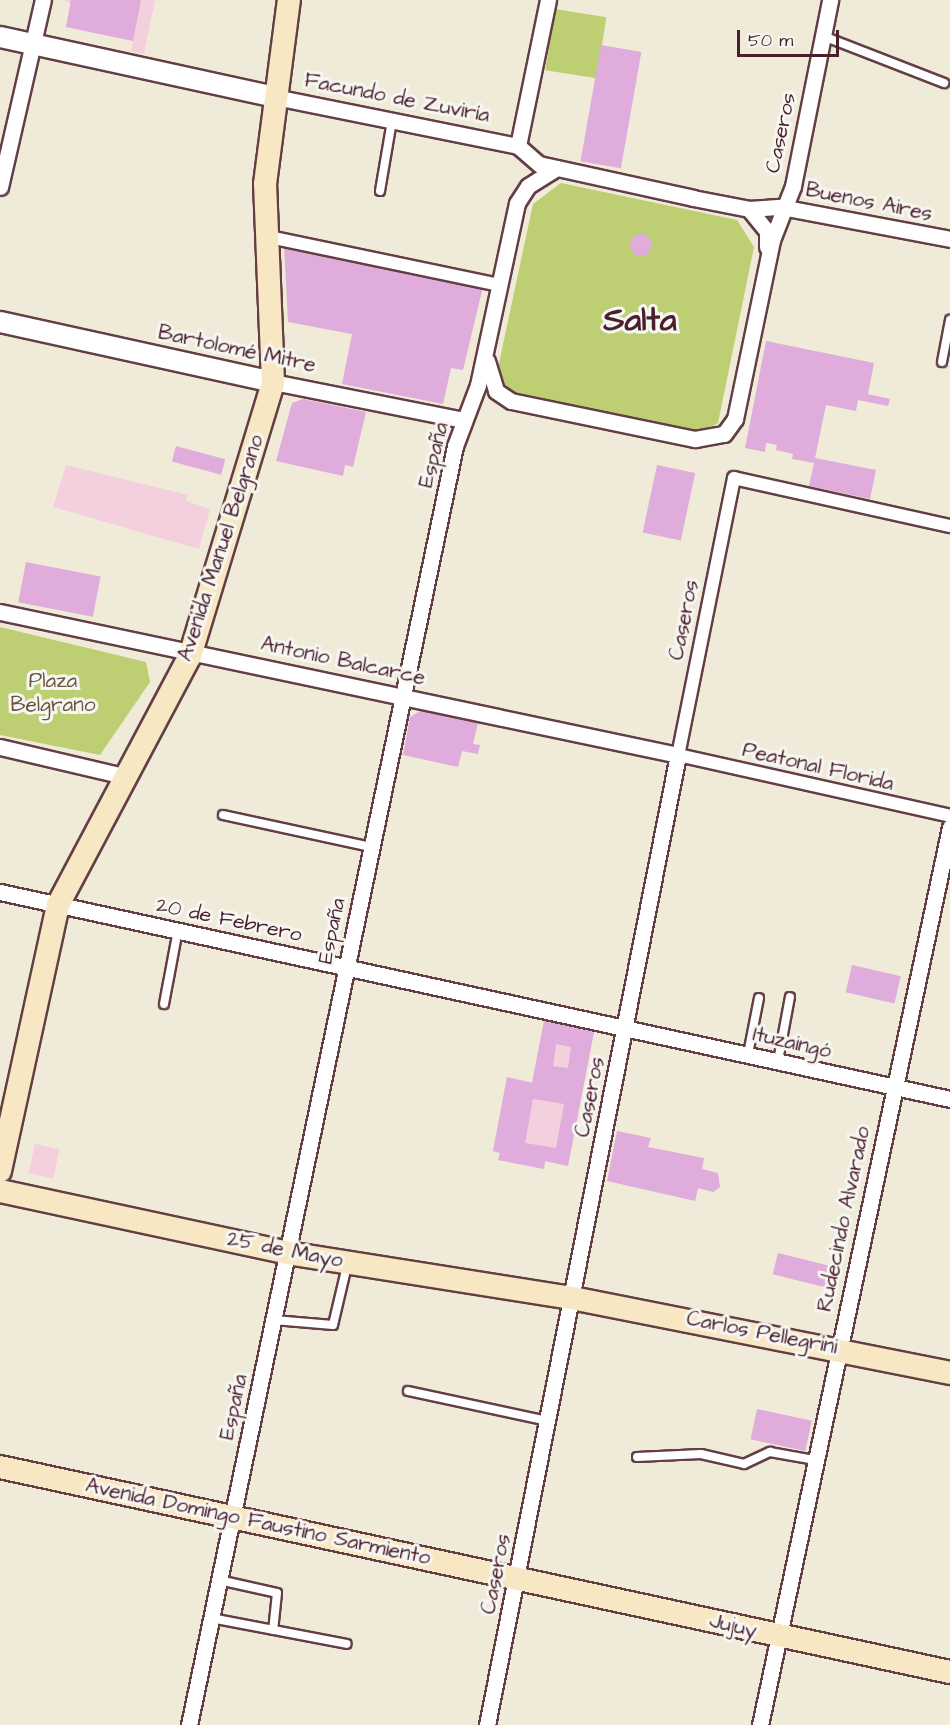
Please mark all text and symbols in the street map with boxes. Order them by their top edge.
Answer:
scale bar [740,18,842,56]
text: 50 m [748,28,793,53]
street label: Facundo de Zuviría [302,68,492,128]
street label: Caseros [760,91,802,175]
street label: Buenos Aires [804,177,934,227]
district label: Salta [603,301,677,341]
street label: Bartolomé Mitre [156,320,318,378]
street label: España [414,420,454,490]
street label: Avenida Manuel Belgrano [172,432,270,664]
street label: Caseros [664,578,704,662]
street label: Antonio Balcarce [259,631,427,691]
park label: Plaza Belgrano [10,668,96,718]
street label: Peatonal Florida [740,737,896,797]
street label: 20 de Febrero [154,892,304,948]
street label: España [313,896,351,966]
street label: Ituzaingó [750,1022,834,1064]
street label: Caseros [570,1055,610,1139]
street label: Rudecindo Alvarado [812,1124,876,1314]
street label: 25 de Mayo [225,1226,345,1274]
street label: Carlos Pellegrini [684,1306,840,1360]
street label: España [215,1372,253,1442]
street label: Avenida Domingo Faustino Sarmiento [83,1473,433,1571]
street label: Caseros [476,1532,516,1616]
street label: Jujuy [707,1608,759,1644]

